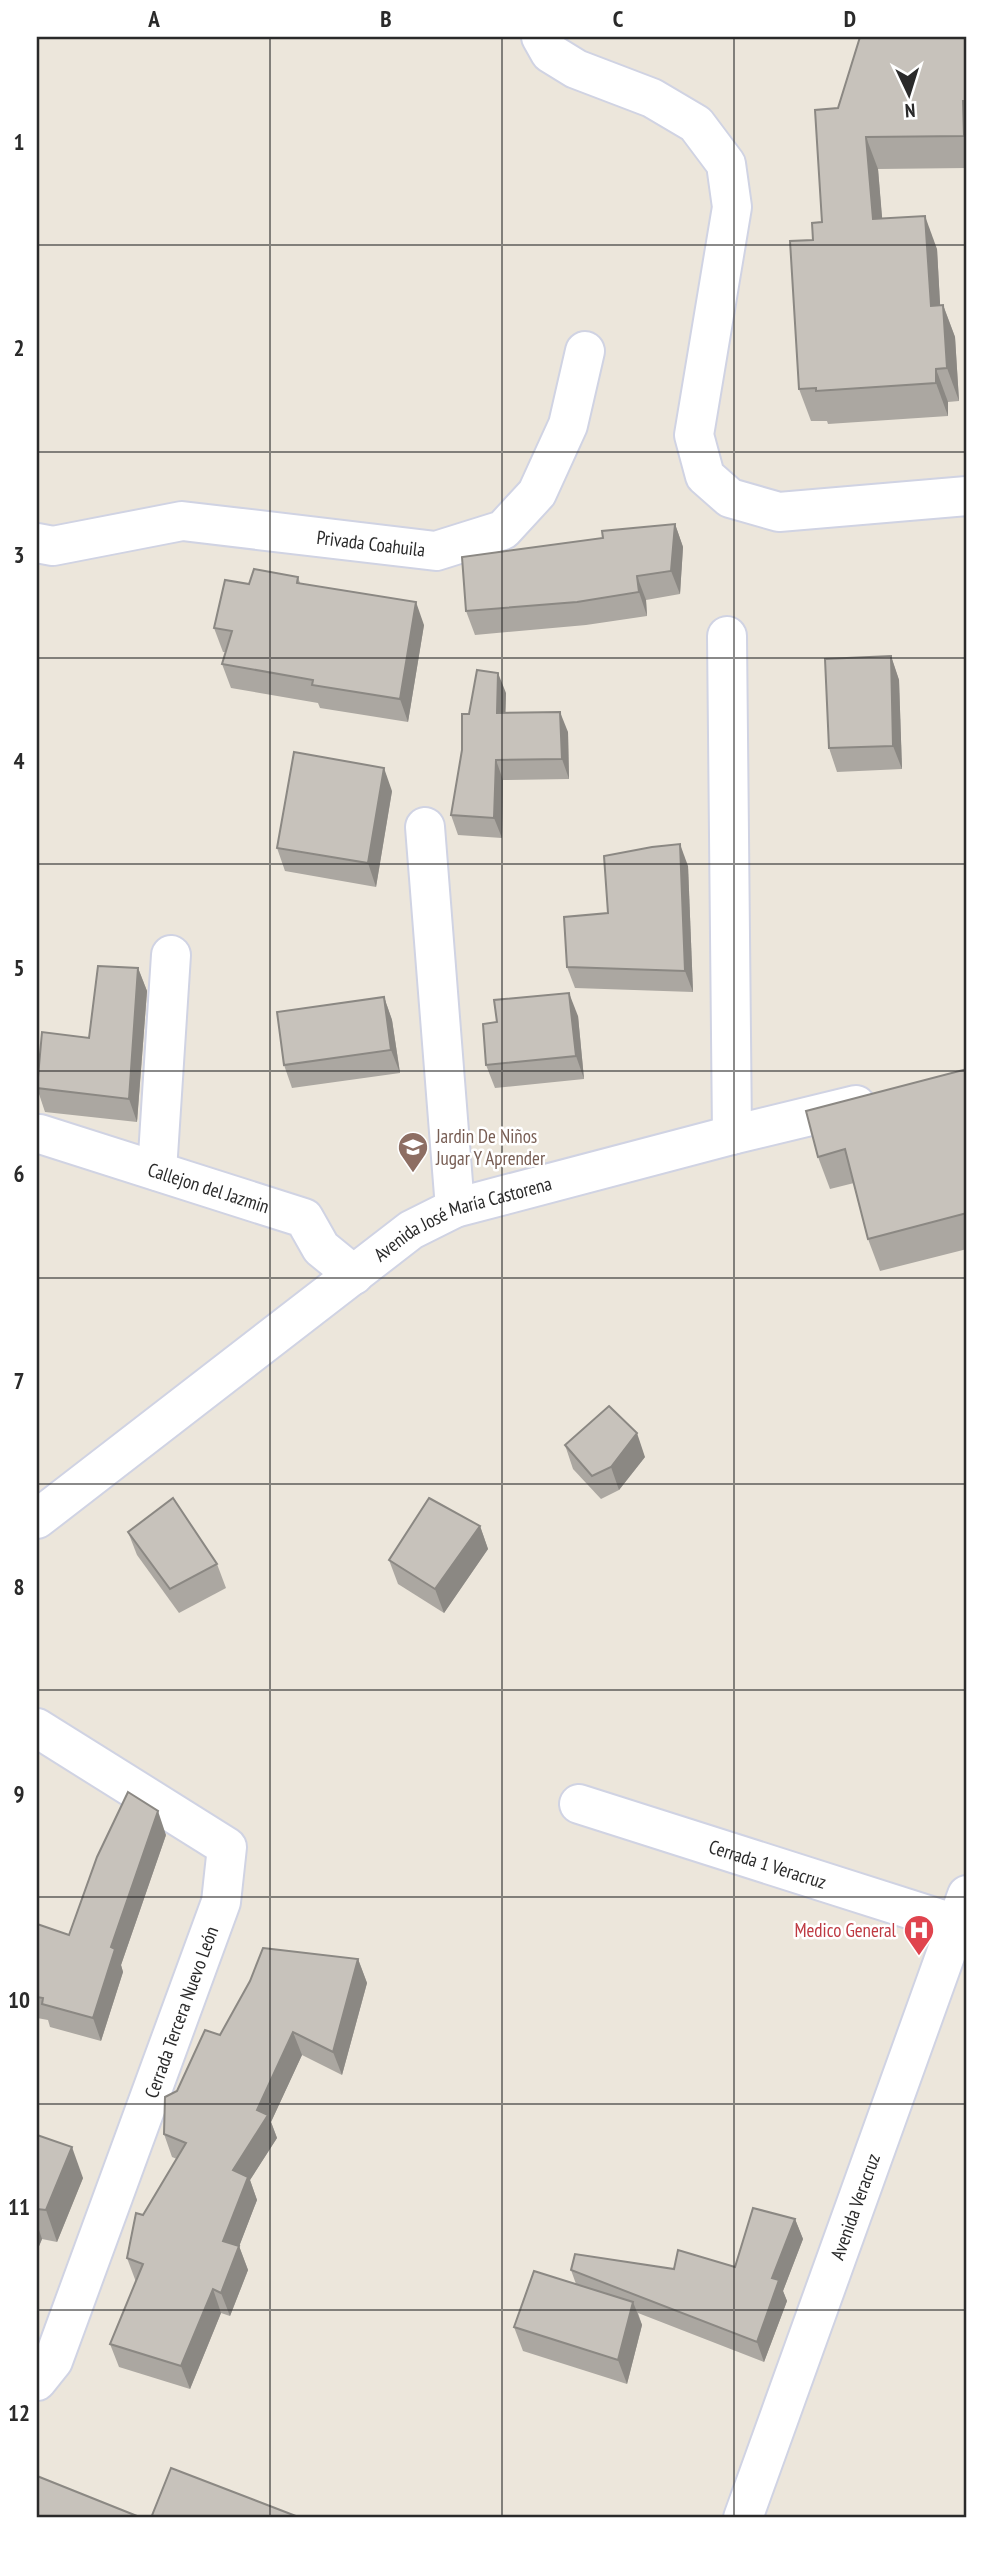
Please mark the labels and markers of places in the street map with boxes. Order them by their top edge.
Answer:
place label: Jardin De Niños Jugar Y Aprender [435,1124,546,1170]
school or university icon: Jardin De Niños Jugar Y Aprender [396,1130,430,1174]
hospital icon: Medico General [902,1913,936,1957]
place label: Medico General [794,1918,897,1942]

